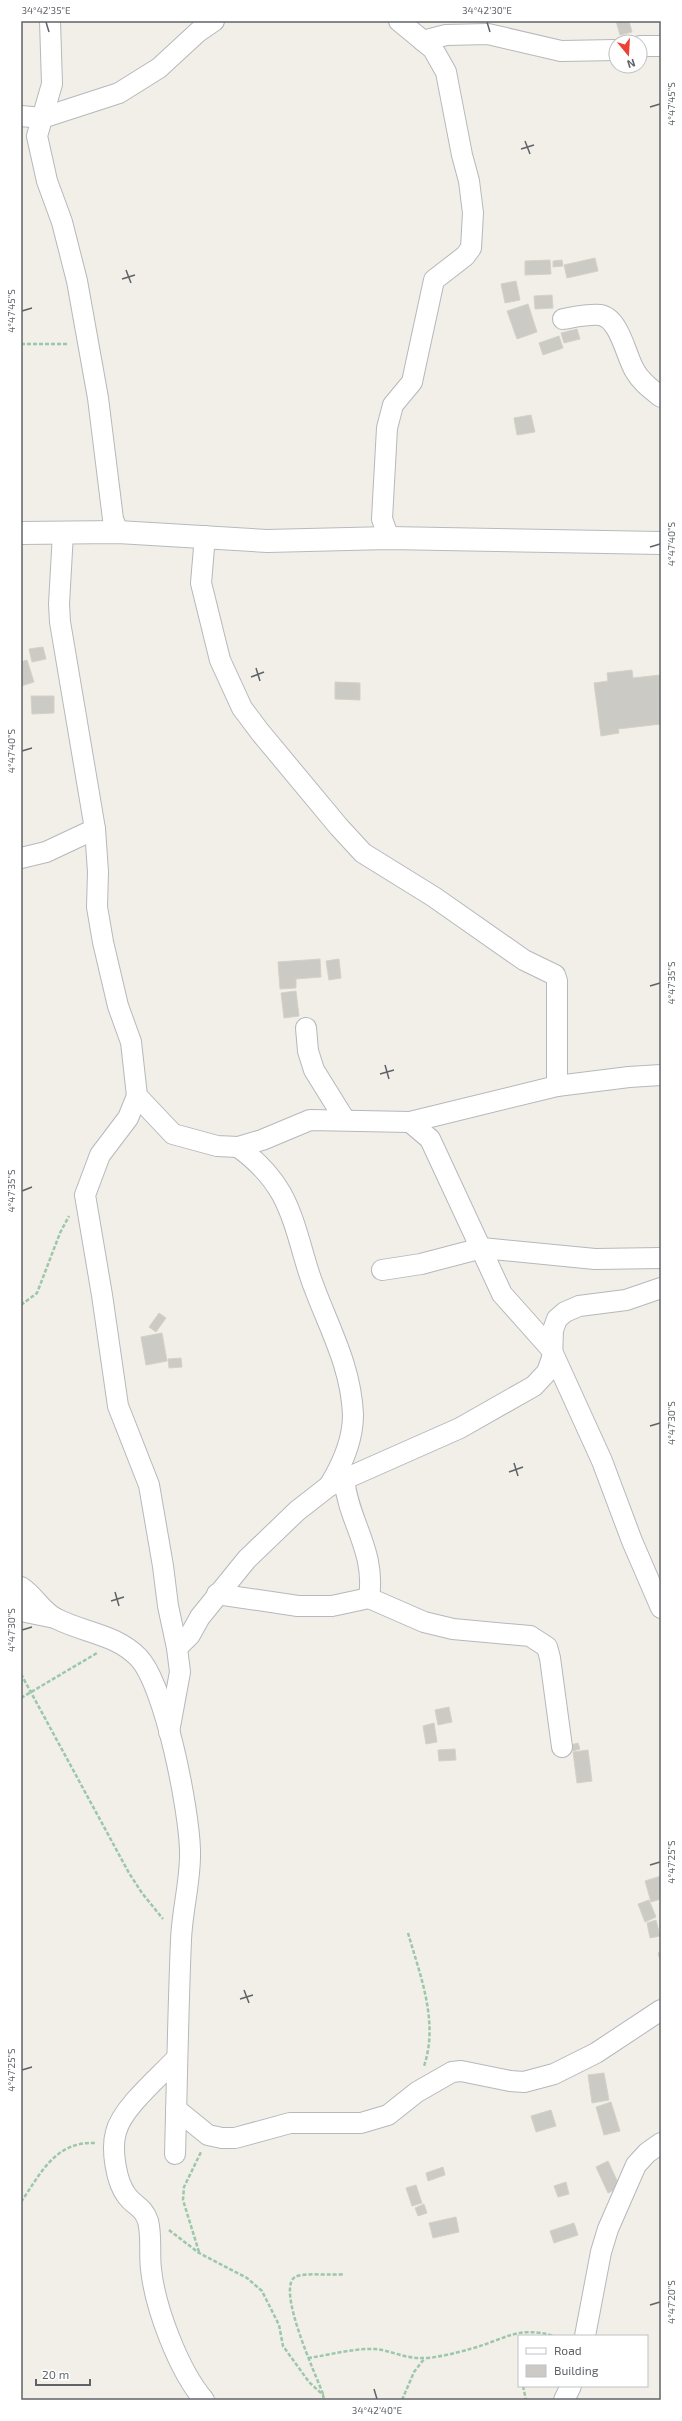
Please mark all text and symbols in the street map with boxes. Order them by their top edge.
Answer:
text: 34°42'35"E [21,4,71,16]
text: 34°42'30"E [462,4,512,16]
north arrow [608,34,648,74]
text: N [625,57,637,71]
text: 4°47'45"S [665,82,677,126]
text: 4°47'45"S [5,289,17,333]
text: 4°47'40"S [665,521,677,566]
text: 4°47'40"S [5,728,17,773]
text: 4°47'35"S [665,961,677,1005]
text: 4°47'35"S [5,1169,17,1213]
text: 4°47'30"S [665,1401,677,1445]
text: 4°47'30"S [5,1608,17,1652]
text: 4°47'25"S [665,1840,677,1884]
text: 4°47'25"S [5,2048,17,2092]
text: 4°47'20"S [665,2280,677,2324]
legend [518,2335,648,2387]
text: Road [554,2343,582,2357]
scale bar [36,2361,90,2387]
text: Building [554,2363,599,2377]
text: 20 m [42,2367,69,2381]
text: 34°42'40"E [352,2404,403,2416]

